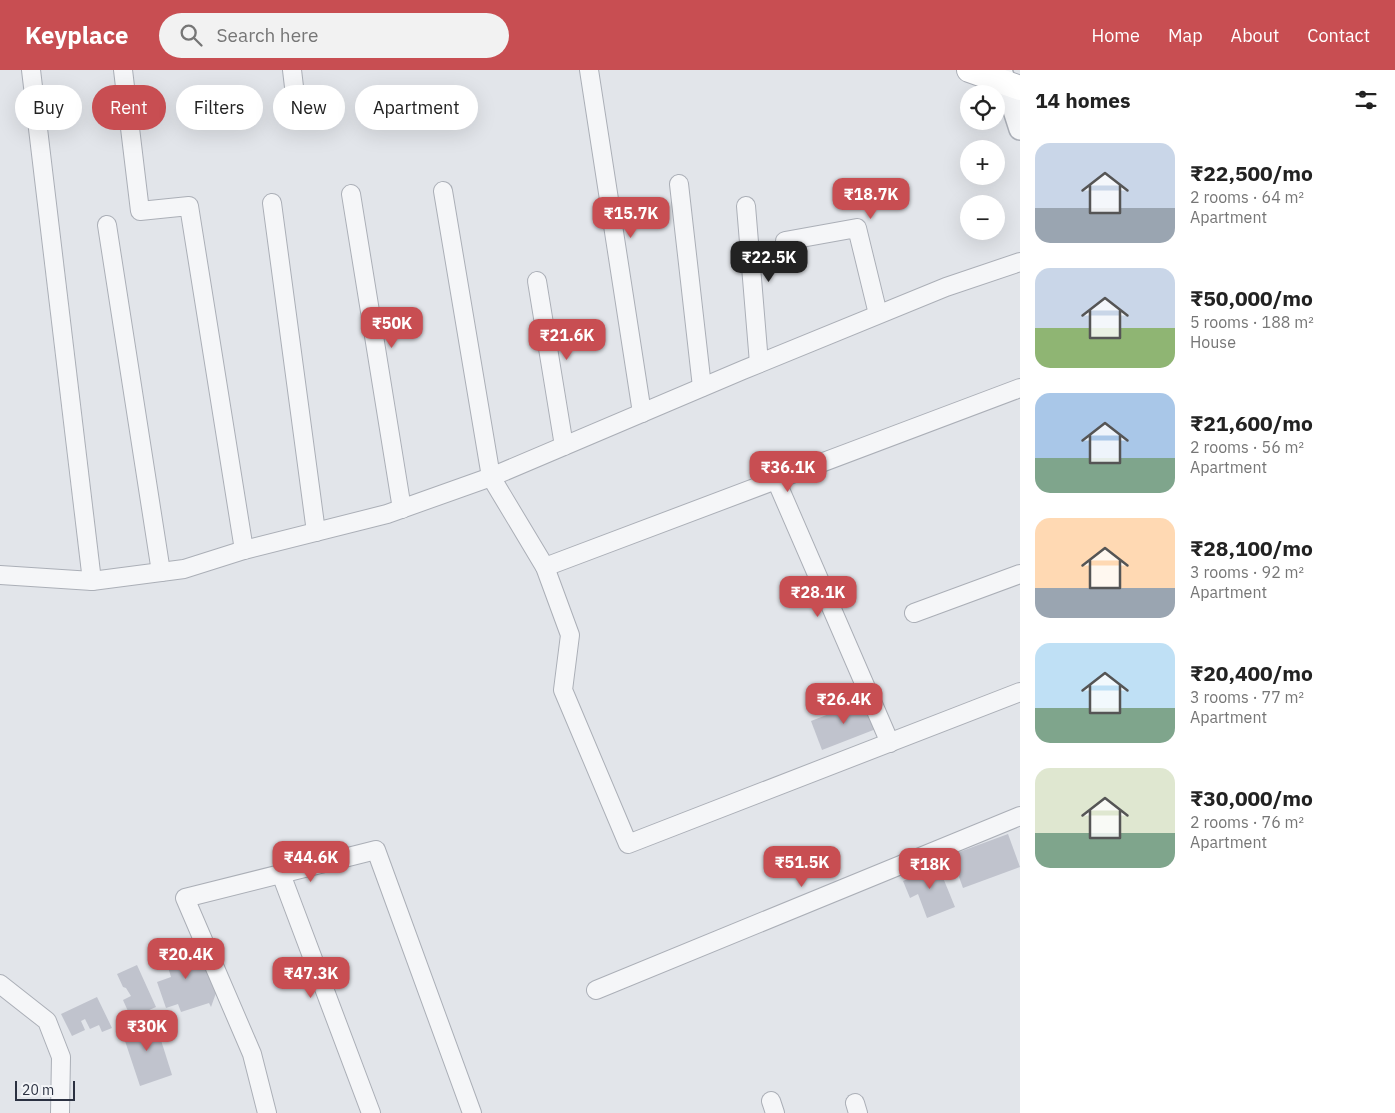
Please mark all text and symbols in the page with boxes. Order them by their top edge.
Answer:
search box [159,13,509,58]
text: Keyplace [25,19,129,51]
icon: search [177,21,205,49]
text: Search here [217,23,318,47]
text: Home [1092,24,1140,47]
text: Map [1168,24,1203,47]
text: About [1231,24,1279,47]
text: Contact [1307,24,1370,47]
chip: Buy [15,85,82,130]
chip: Rent [92,85,166,130]
chip: Filters [176,85,263,130]
chip: New [273,85,345,130]
chip: Apartment [355,85,478,130]
map controls [960,85,1005,240]
button: locate [960,85,1005,130]
text: 14 homes [1035,86,1131,114]
icon: filters [1352,86,1380,114]
button: + [960,140,1005,185]
text: ₹22,500/mo [1190,159,1313,187]
icon: home [1075,163,1135,223]
pin: ₹18.7K [830,178,912,220]
text: ₹18.7K [844,184,898,204]
text: 2 rooms · 64 m² [1190,187,1304,207]
button: − [960,195,1005,240]
pin: ₹15.7K [590,196,672,239]
text: ₹15.7K [604,203,658,223]
text: Apartment [1190,207,1267,227]
pin: ₹22.5K [728,240,810,283]
text: ₹22.5K [742,247,796,267]
text: ₹50,000/mo [1190,284,1313,312]
icon: home [1075,288,1135,348]
pin: ₹50K [362,306,422,349]
text: 5 rooms · 188 m² [1190,312,1314,332]
text: ₹50K [372,313,412,333]
pin: ₹21.6K [526,318,608,361]
text: ₹21.6K [540,325,594,345]
text: House [1190,332,1236,352]
text: ₹21,600/mo [1190,409,1313,437]
icon: home [1075,413,1135,473]
text: 2 rooms · 56 m² [1190,437,1304,457]
pin: ₹36.1K [747,450,829,493]
text: ₹36.1K [761,457,815,477]
text: Apartment [1190,457,1267,477]
text: ₹28,100/mo [1190,534,1313,562]
icon: home [1075,538,1135,598]
text: 3 rooms · 92 m² [1190,562,1304,582]
pin: ₹28.1K [777,576,859,618]
text: ₹28.1K [791,582,845,602]
text: Apartment [1190,582,1267,602]
text: ₹20,400/mo [1190,659,1313,687]
icon: home [1075,663,1135,723]
pin: ₹26.4K [803,682,885,725]
text: 3 rooms · 77 m² [1190,687,1304,707]
text: ₹26.4K [817,689,871,709]
text: Apartment [1190,707,1267,727]
text: ₹30,000/mo [1190,784,1313,812]
icon: home [1075,788,1135,848]
text: 2 rooms · 76 m² [1190,812,1304,832]
text: Apartment [1190,832,1267,852]
pin: ₹44.6K [270,840,352,883]
pin: ₹51.5K [761,846,843,888]
text: ₹44.6K [284,847,338,867]
pin: ₹18K [900,848,960,890]
text: ₹51.5K [775,852,829,872]
text: ₹18K [910,854,950,874]
pin: ₹20.4K [145,938,227,980]
text: ₹20.4K [159,944,213,964]
pin: ₹47.3K [270,956,352,999]
text: ₹47.3K [284,963,338,983]
pin: ₹30K [117,1010,177,1052]
text: ₹30K [127,1016,167,1036]
scale bar [15,1078,75,1101]
text: 20 m [22,1081,54,1099]

